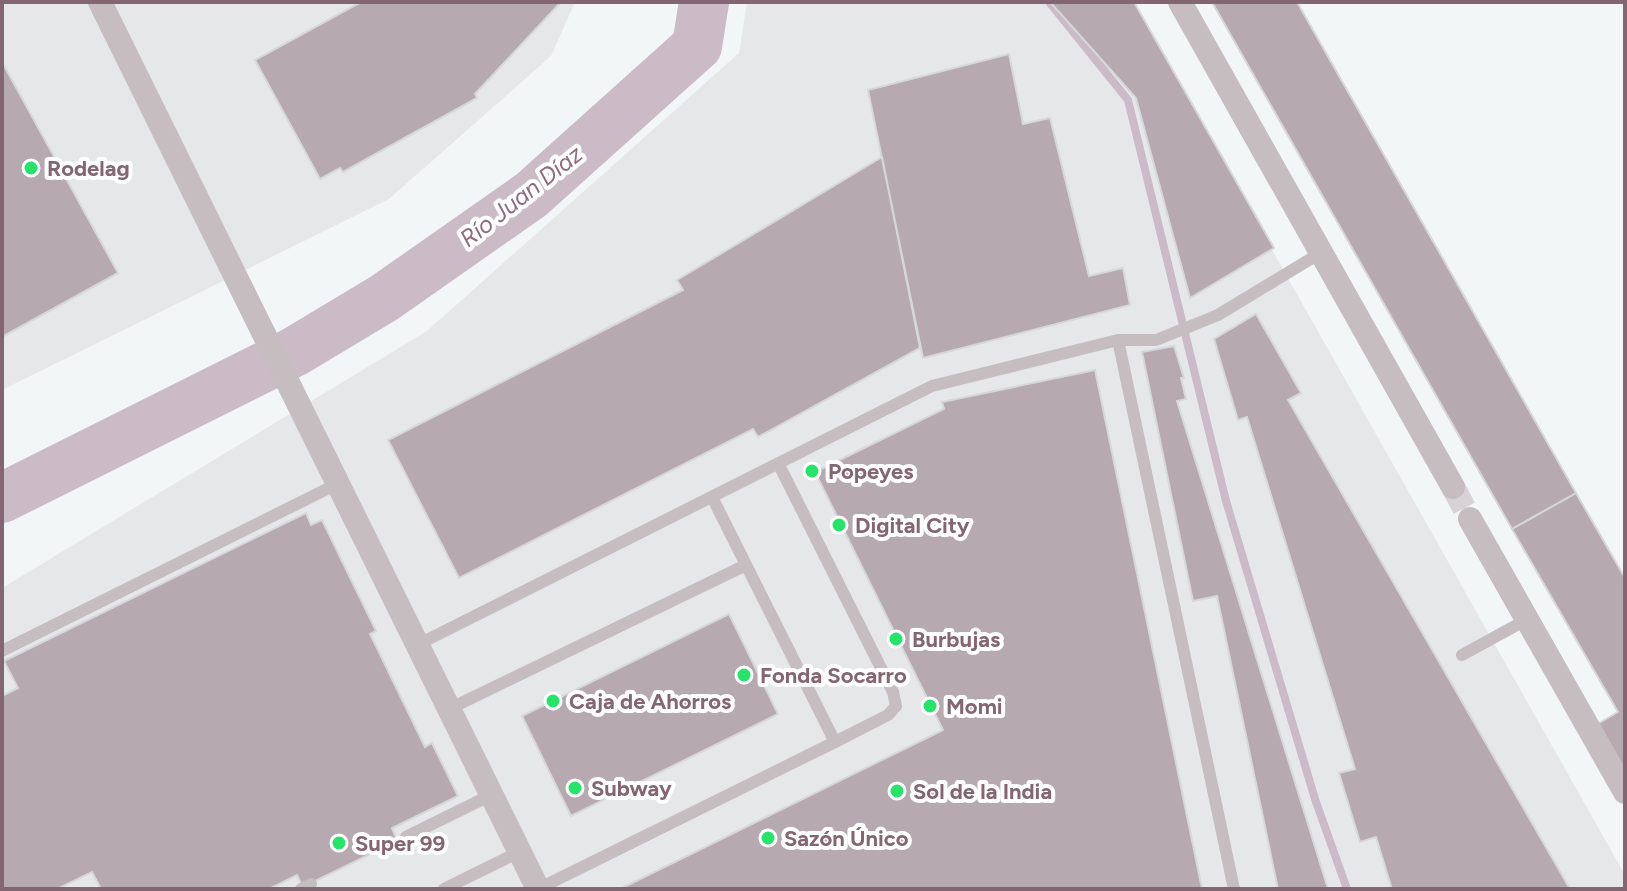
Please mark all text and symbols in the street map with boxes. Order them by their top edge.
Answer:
water label: Río Juan Díaz [454,139,588,253]
place label: Rodelag [47,155,130,182]
marker: Rodelag [22,159,40,177]
place label: Popeyes [828,458,914,485]
marker: Popeyes [803,462,821,480]
place label: Digital City [855,512,970,539]
marker: Digital City [830,516,848,534]
place label: Burbujas [912,626,1000,653]
marker: Burbujas [887,630,905,648]
place label: Fonda Socarro [760,662,907,689]
marker: Fonda Socarro [735,666,753,684]
place label: Caja de Ahorros [569,688,731,715]
marker: Caja de Ahorros [544,692,562,710]
place label: Momi [946,693,1003,720]
marker: Momi [921,697,939,715]
place label: Subway [591,775,672,802]
place label: Sol de la India [913,778,1052,805]
marker: Subway [566,779,584,797]
marker: Sol de la India [888,782,906,800]
place label: Sazón Único [784,825,909,852]
marker: Sazón Único [759,829,777,847]
place label: Super 99 [355,830,445,857]
marker: Super 99 [330,834,348,852]

